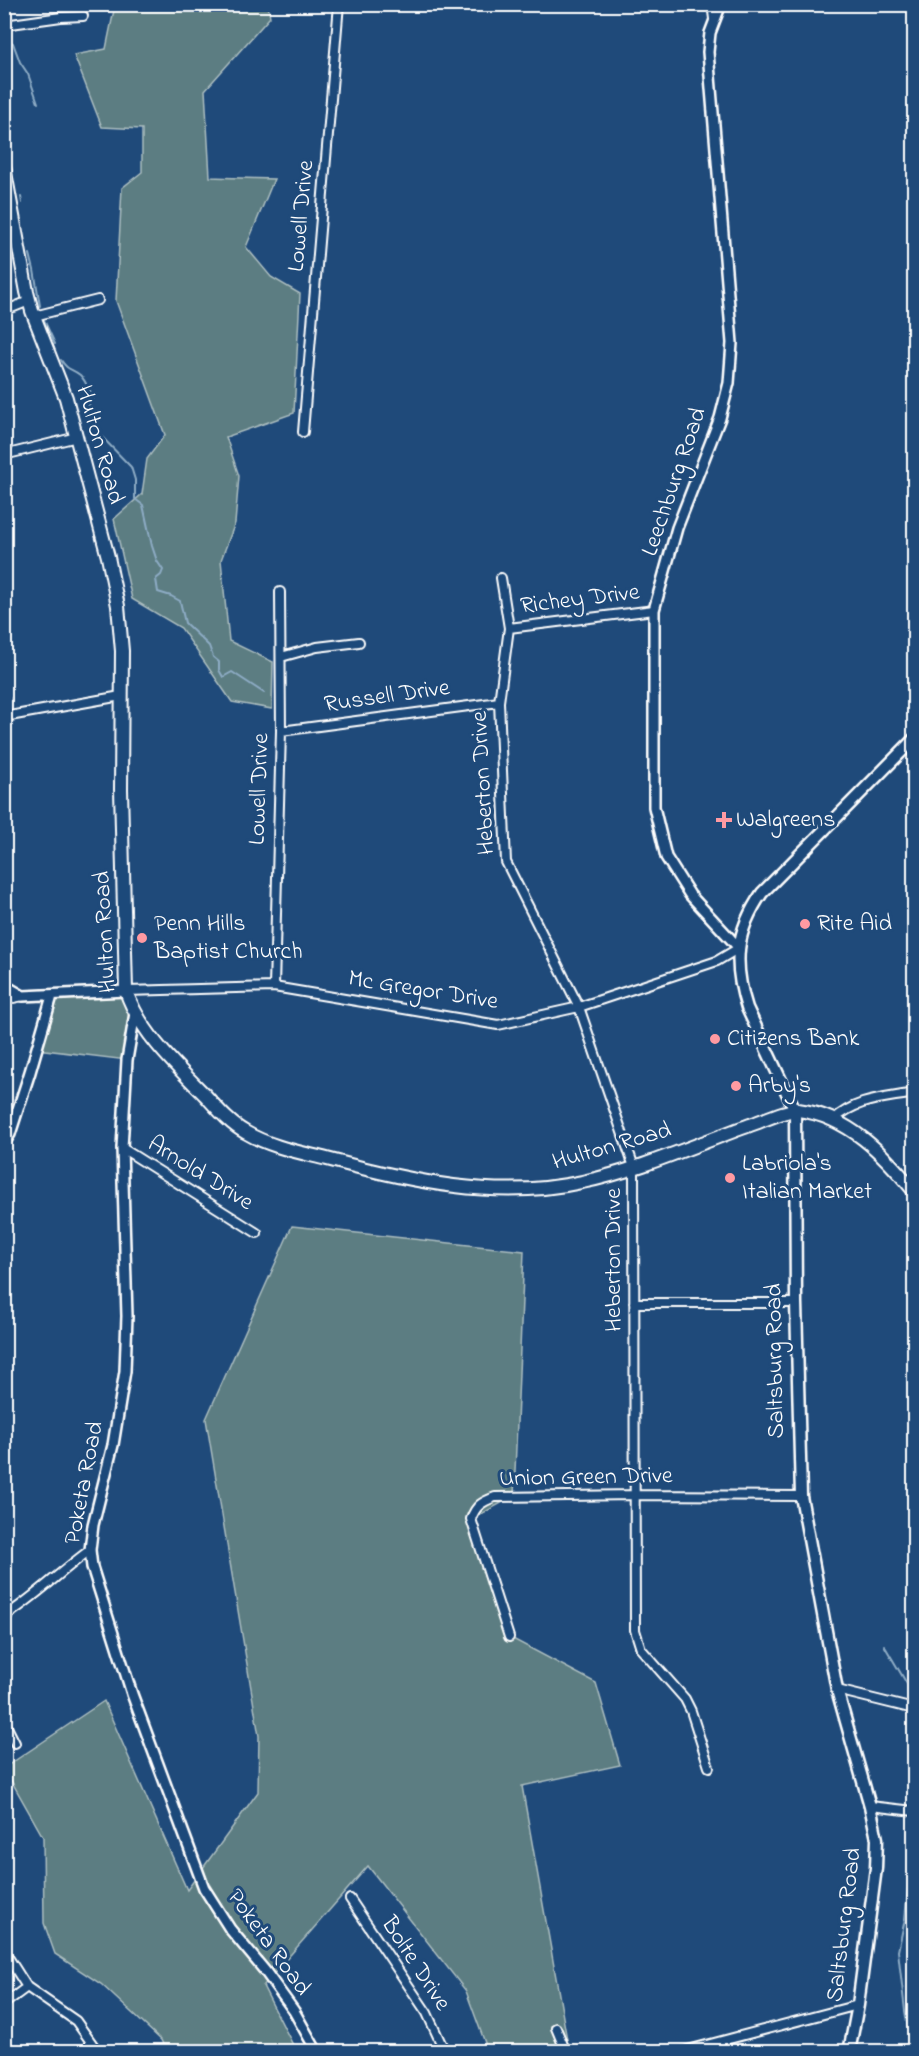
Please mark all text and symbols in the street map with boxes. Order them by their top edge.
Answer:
street label: Lowell Drive [280,158,324,273]
street label: Hulton Road [65,381,133,509]
street label: Leechburg Road [633,402,717,561]
street label: Richey Drive [518,575,642,626]
street label: Russell Drive [322,671,452,723]
street label: Heberton Drive [463,710,505,856]
street label: Lowell Drive [241,732,279,846]
place label: Walgreens [736,803,835,838]
marker: Walgreens [717,813,731,827]
street label: Hulton Road [85,870,127,994]
place label: Penn Hills Baptist Church [153,907,303,970]
place label: Rite Aid [817,907,893,942]
marker: Rite Aid [798,917,812,931]
marker: Penn Hills Baptist Church [135,931,149,945]
street label: Mc Gregor Drive [346,962,501,1020]
place label: Citizens Bank [727,1022,860,1057]
marker: Citizens Bank [708,1032,722,1046]
place label: Arby's [748,1069,811,1105]
marker: Arby's [729,1079,743,1093]
street label: Hulton Road [548,1113,676,1181]
street label: Arnold Drive [140,1128,260,1221]
place label: Labriola's Italian Market [742,1147,872,1210]
marker: Labriola's Italian Market [723,1171,737,1185]
street label: Heberton Drive [597,1188,632,1332]
street label: Saltsburg Road [757,1282,795,1439]
street label: Poketa Road [56,1418,114,1548]
street label: Union Green Drive [499,1459,673,1497]
street label: Saltsburg Road [818,1845,872,2004]
street label: Poketa Road [217,1882,319,2004]
street label: Bolte Drive [371,1909,459,2019]

